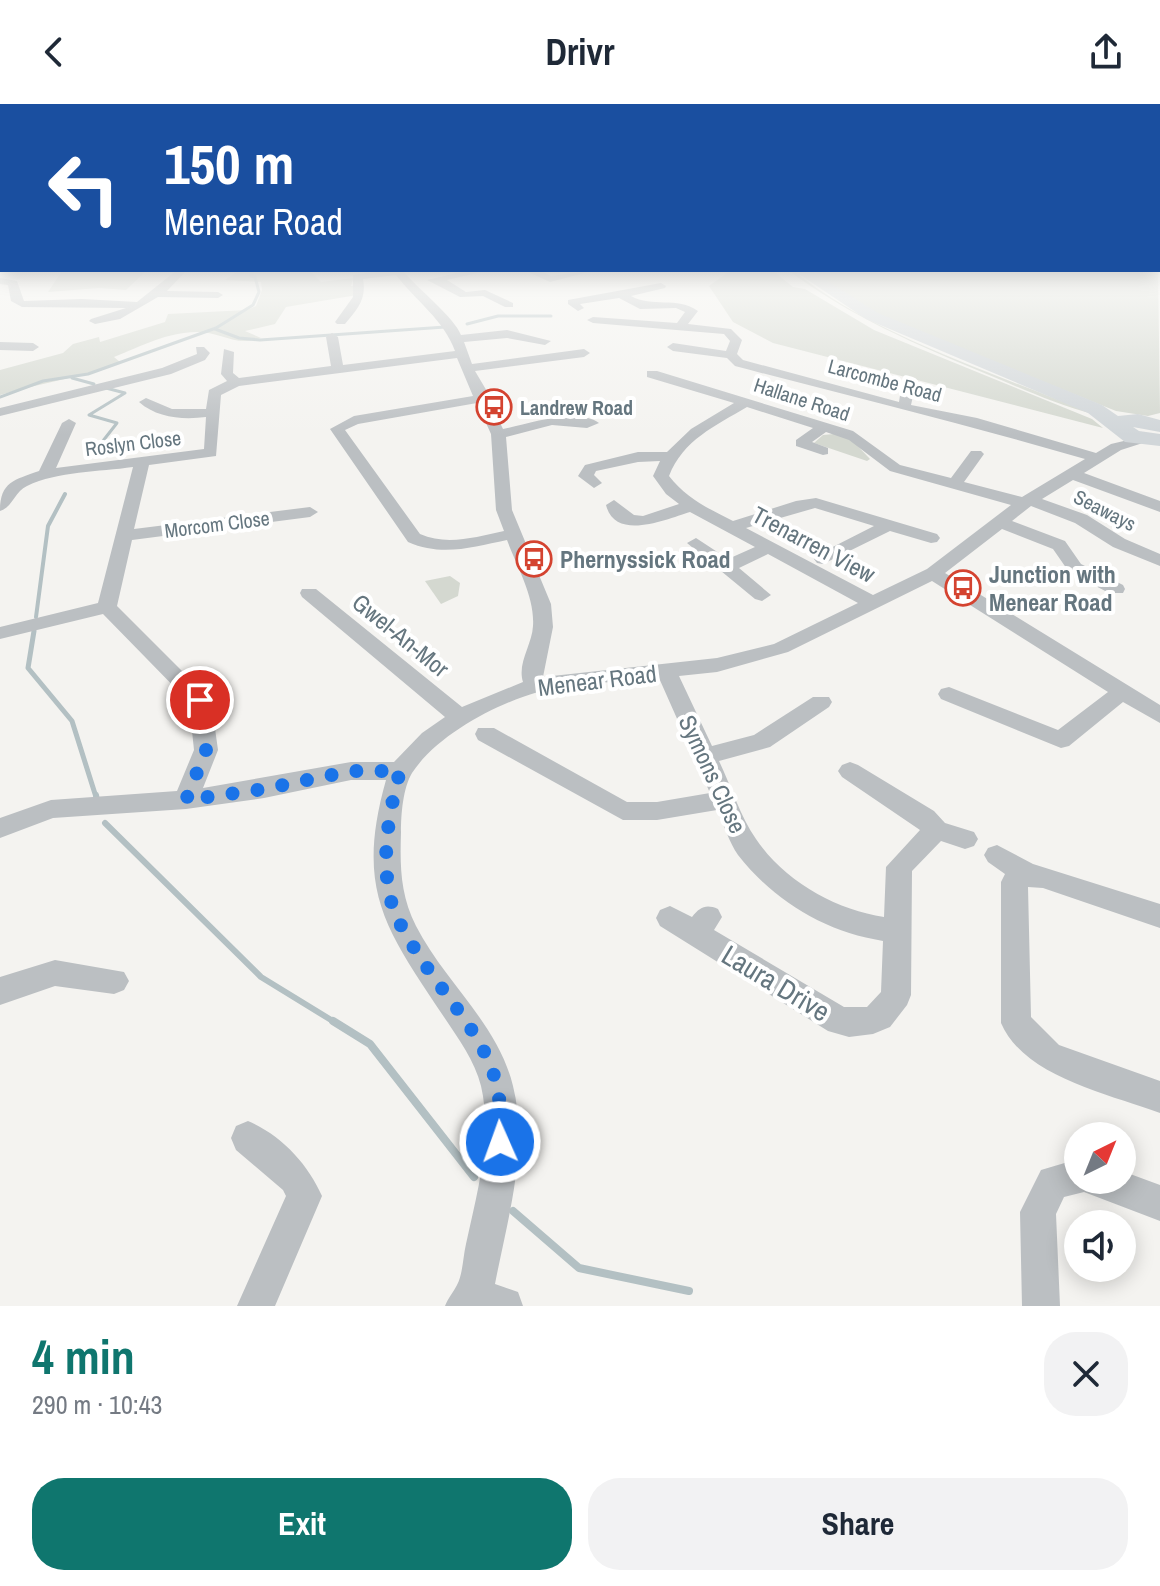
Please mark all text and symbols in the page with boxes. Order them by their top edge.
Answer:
text: Drivr [546,28,614,76]
icon: back [32,30,76,74]
icon: share [1084,30,1128,74]
text: 150 m [164,126,294,201]
icon: left [32,136,136,240]
text: Menear Road [164,198,343,246]
street label: Larcombe Road [825,352,945,408]
street label: Hallane Road [751,371,853,427]
bus stop icon: Landrew Road [475,388,513,426]
place label: Landrew Road [520,394,633,421]
street label: Roslyn Close [83,424,183,462]
street label: Seaways [1069,483,1141,537]
street label: Trenarren View [747,498,882,590]
street label: Morcom Close [163,504,271,544]
bus stop icon: Phernyssick Road [515,540,553,578]
place label: Phernyssick Road [560,543,731,575]
place label: Junction with Menear Road [989,558,1116,618]
bus stop icon: Junction with Menear Road [944,569,982,607]
street label: Gwel-An-Mor [346,586,456,684]
street label: Menear Road [536,657,658,703]
pin [166,666,234,734]
icon: arrive [178,678,222,722]
street label: Symons Close [672,710,754,838]
street label: Laura Drive [715,936,837,1030]
position arrow [458,1100,542,1184]
north arrow [1064,1122,1136,1194]
map controls [1064,1122,1136,1282]
button: sound [1064,1210,1136,1282]
text: 4 min [32,1324,135,1389]
button: close [1044,1332,1128,1416]
text: 290 m · 10:43 [32,1387,162,1422]
button: Exit [32,1478,572,1570]
button: Share [588,1478,1128,1570]

